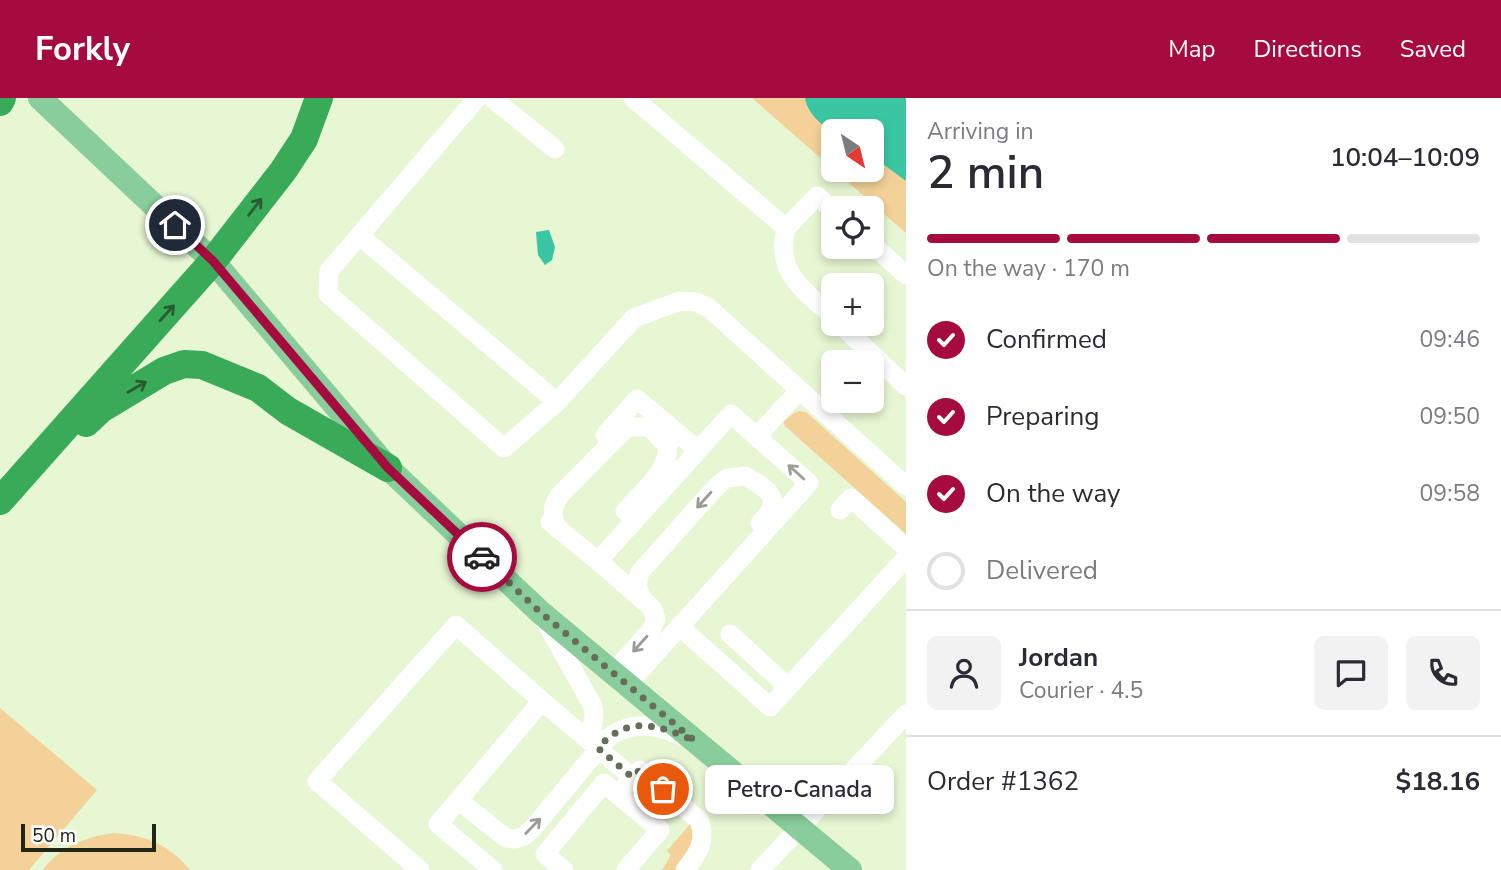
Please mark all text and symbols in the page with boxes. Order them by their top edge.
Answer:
text: Forkly [35,27,130,72]
text: Map [1168,33,1215,65]
text: Directions [1253,33,1362,65]
text: Saved [1400,33,1466,65]
text: Arriving in [927,116,1034,147]
north arrow [821,119,884,182]
map controls [821,119,884,413]
text: 10:04–10:09 [1330,140,1480,175]
text: 2 min [927,141,1044,204]
pin [145,195,205,255]
button: locate [821,196,884,259]
one-way arrow [248,199,263,217]
icon: home [156,206,194,244]
text: On the way · 170 m [927,253,1130,284]
button: + [821,273,884,336]
one-way arrow [159,304,175,322]
icon: check [927,321,965,359]
text: Confirmed [986,322,1107,357]
text: 09:46 [1420,324,1480,355]
button: − [821,350,884,413]
one-way arrow [126,380,146,394]
icon: check [927,398,965,436]
text: Preparing [986,399,1099,434]
text: 09:50 [1420,401,1480,432]
one-way arrow [787,464,805,480]
icon: check [927,475,965,513]
text: On the way [986,476,1120,511]
text: 09:58 [1420,478,1480,509]
one-way arrow [696,491,712,509]
courier [447,522,517,592]
icon: car [463,538,501,576]
text: Delivered [986,553,1098,588]
one-way arrow [632,634,648,652]
button: person [927,636,1001,710]
button: chat [1314,636,1388,710]
button: phone [1406,636,1480,710]
text: Jordan [1019,640,1098,675]
text: Courier · 4.5 [1019,675,1143,706]
pin [633,759,693,819]
callout: Petro-Canada [705,764,894,814]
text: Order #1362 [927,764,1079,799]
text: $18.16 [1396,764,1480,799]
icon: bag [644,770,682,808]
text: Petro-Canada [727,774,872,805]
one-way arrow [524,818,541,835]
scale bar [21,821,156,853]
text: 50 m [32,823,76,849]

